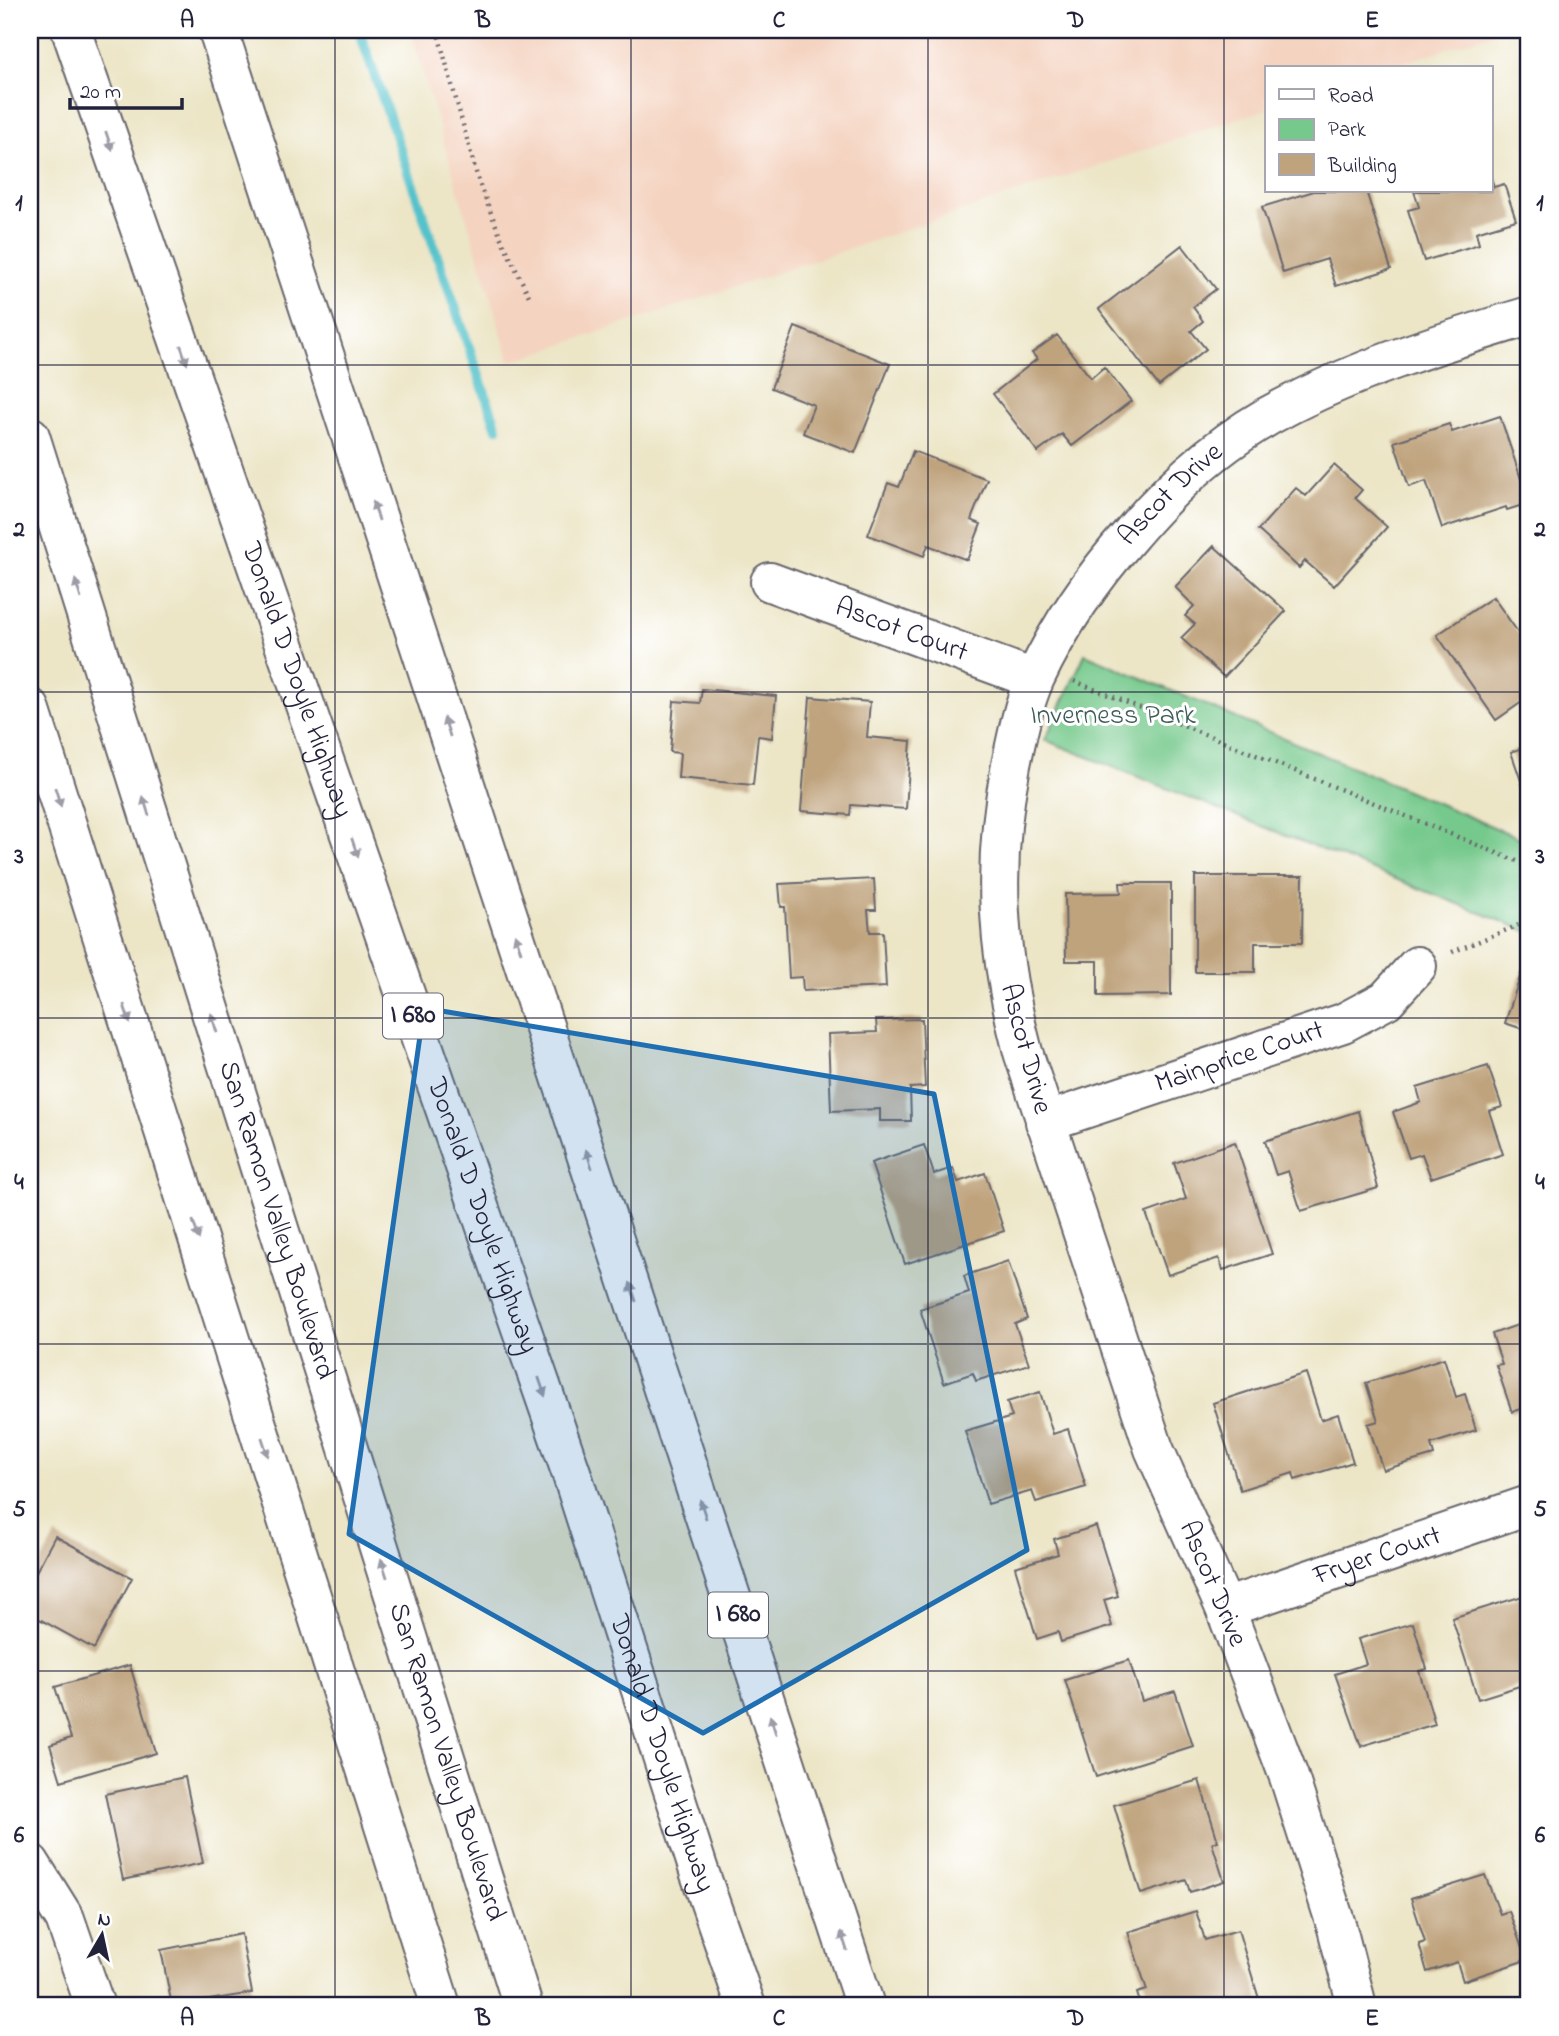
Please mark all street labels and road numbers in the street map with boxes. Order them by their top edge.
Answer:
street label: Ascot Drive [1109,432,1232,555]
street label: Donald D Doyle Highway [229,536,363,823]
street label: Ascot Court [829,587,974,673]
street label: Ascot Drive [988,979,1062,1119]
road number: I 680 [383,993,443,1038]
street label: Mainprice Court [1150,1010,1329,1105]
street label: San Ramon Valley Boulevard [207,1056,346,1385]
street label: Donald D Doyle Highway [415,1071,549,1359]
street label: Ascot Drive [1167,1515,1257,1654]
street label: Fryer Court [1307,1516,1447,1597]
road number: I 680 [708,1592,768,1638]
street label: San Ramon Valley Boulevard [377,1598,516,1927]
street label: Donald D Doyle Highway [597,1609,725,1898]

